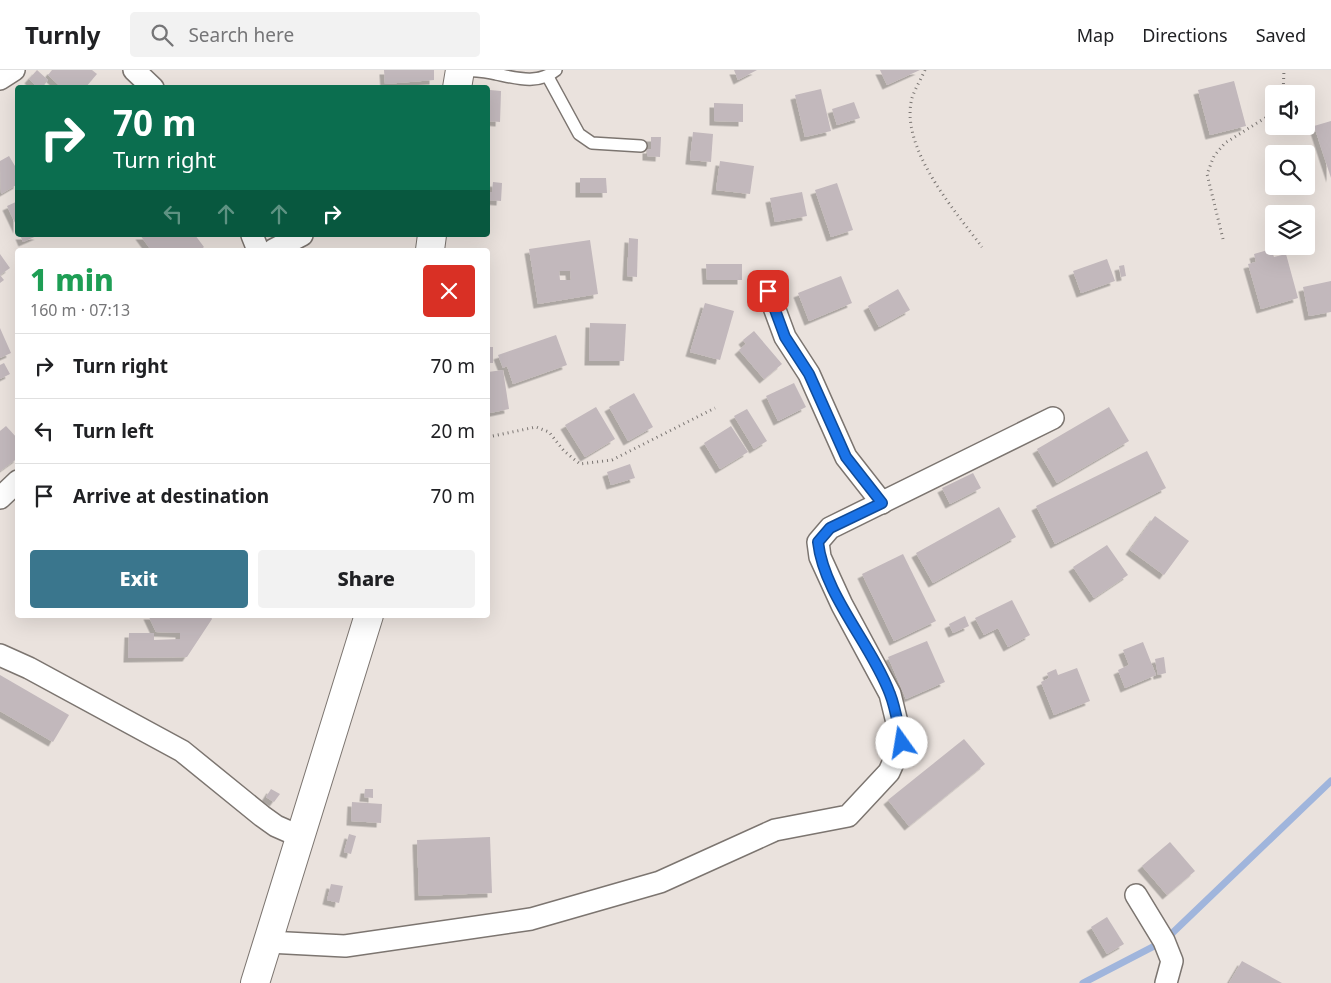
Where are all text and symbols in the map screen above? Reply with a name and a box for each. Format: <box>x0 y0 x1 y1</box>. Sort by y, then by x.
search box <box>130 12 480 57</box>
text: Turnly <box>25 18 100 51</box>
icon: search <box>148 21 176 49</box>
text: Search here <box>188 22 294 48</box>
text: Map <box>1077 23 1114 47</box>
text: Directions <box>1142 23 1228 47</box>
text: Saved <box>1256 23 1306 47</box>
map controls <box>1265 85 1315 255</box>
button: sound <box>1265 85 1315 135</box>
text: 70 m <box>113 99 196 146</box>
icon: right <box>30 105 95 170</box>
text: Turn right <box>113 144 216 174</box>
button: search <box>1265 145 1315 195</box>
icon: left <box>159 200 187 228</box>
icon: ahead <box>212 200 240 228</box>
icon: ahead <box>265 200 293 228</box>
icon: right <box>318 200 346 228</box>
button: layers <box>1265 205 1315 255</box>
text: 1 min <box>30 259 114 300</box>
button: close <box>423 265 475 317</box>
pin <box>747 270 789 312</box>
icon: arrive <box>754 277 782 305</box>
text: 160 m · 07:13 <box>30 299 130 321</box>
icon: right <box>30 352 58 380</box>
text: Turn right <box>73 353 168 379</box>
text: 70 m <box>431 353 475 379</box>
icon: left <box>30 417 58 445</box>
text: Turn left <box>73 418 154 444</box>
text: 20 m <box>431 418 475 444</box>
icon: arrive <box>30 482 58 510</box>
text: Arrive at destination <box>73 483 269 509</box>
text: 70 m <box>431 483 475 509</box>
button: Exit <box>30 550 248 608</box>
button: Share <box>258 550 475 608</box>
position arrow <box>875 716 927 768</box>

